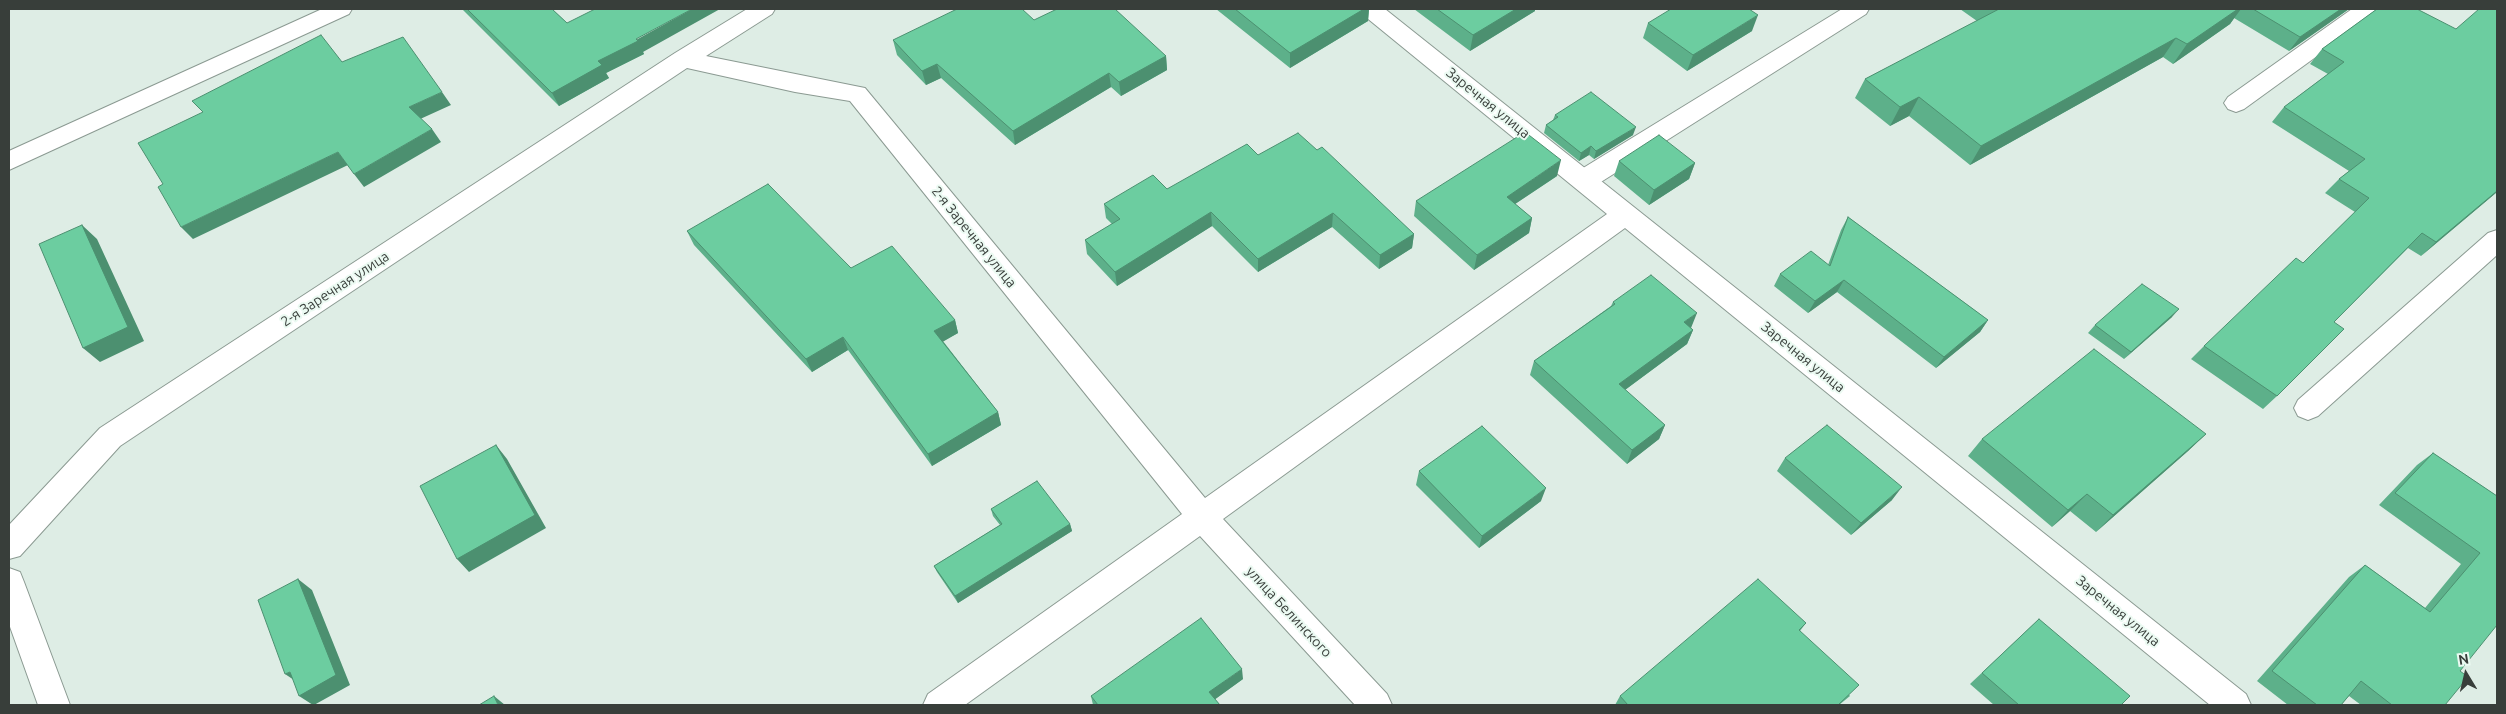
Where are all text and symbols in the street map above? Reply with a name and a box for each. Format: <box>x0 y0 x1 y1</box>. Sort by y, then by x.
street label: Заречная улица <box>1443 64 1533 142</box>
street label: 2-я Заречная улица <box>928 183 1020 291</box>
street label: 2-я Заречная улица <box>278 248 392 330</box>
street label: Заречная улица <box>1758 318 1848 396</box>
street label: улица Белинского <box>1243 563 1335 661</box>
street label: Заречная улица <box>2073 572 2163 650</box>
north arrow <box>2441 649 2491 699</box>
text: N <box>2457 650 2470 668</box>

